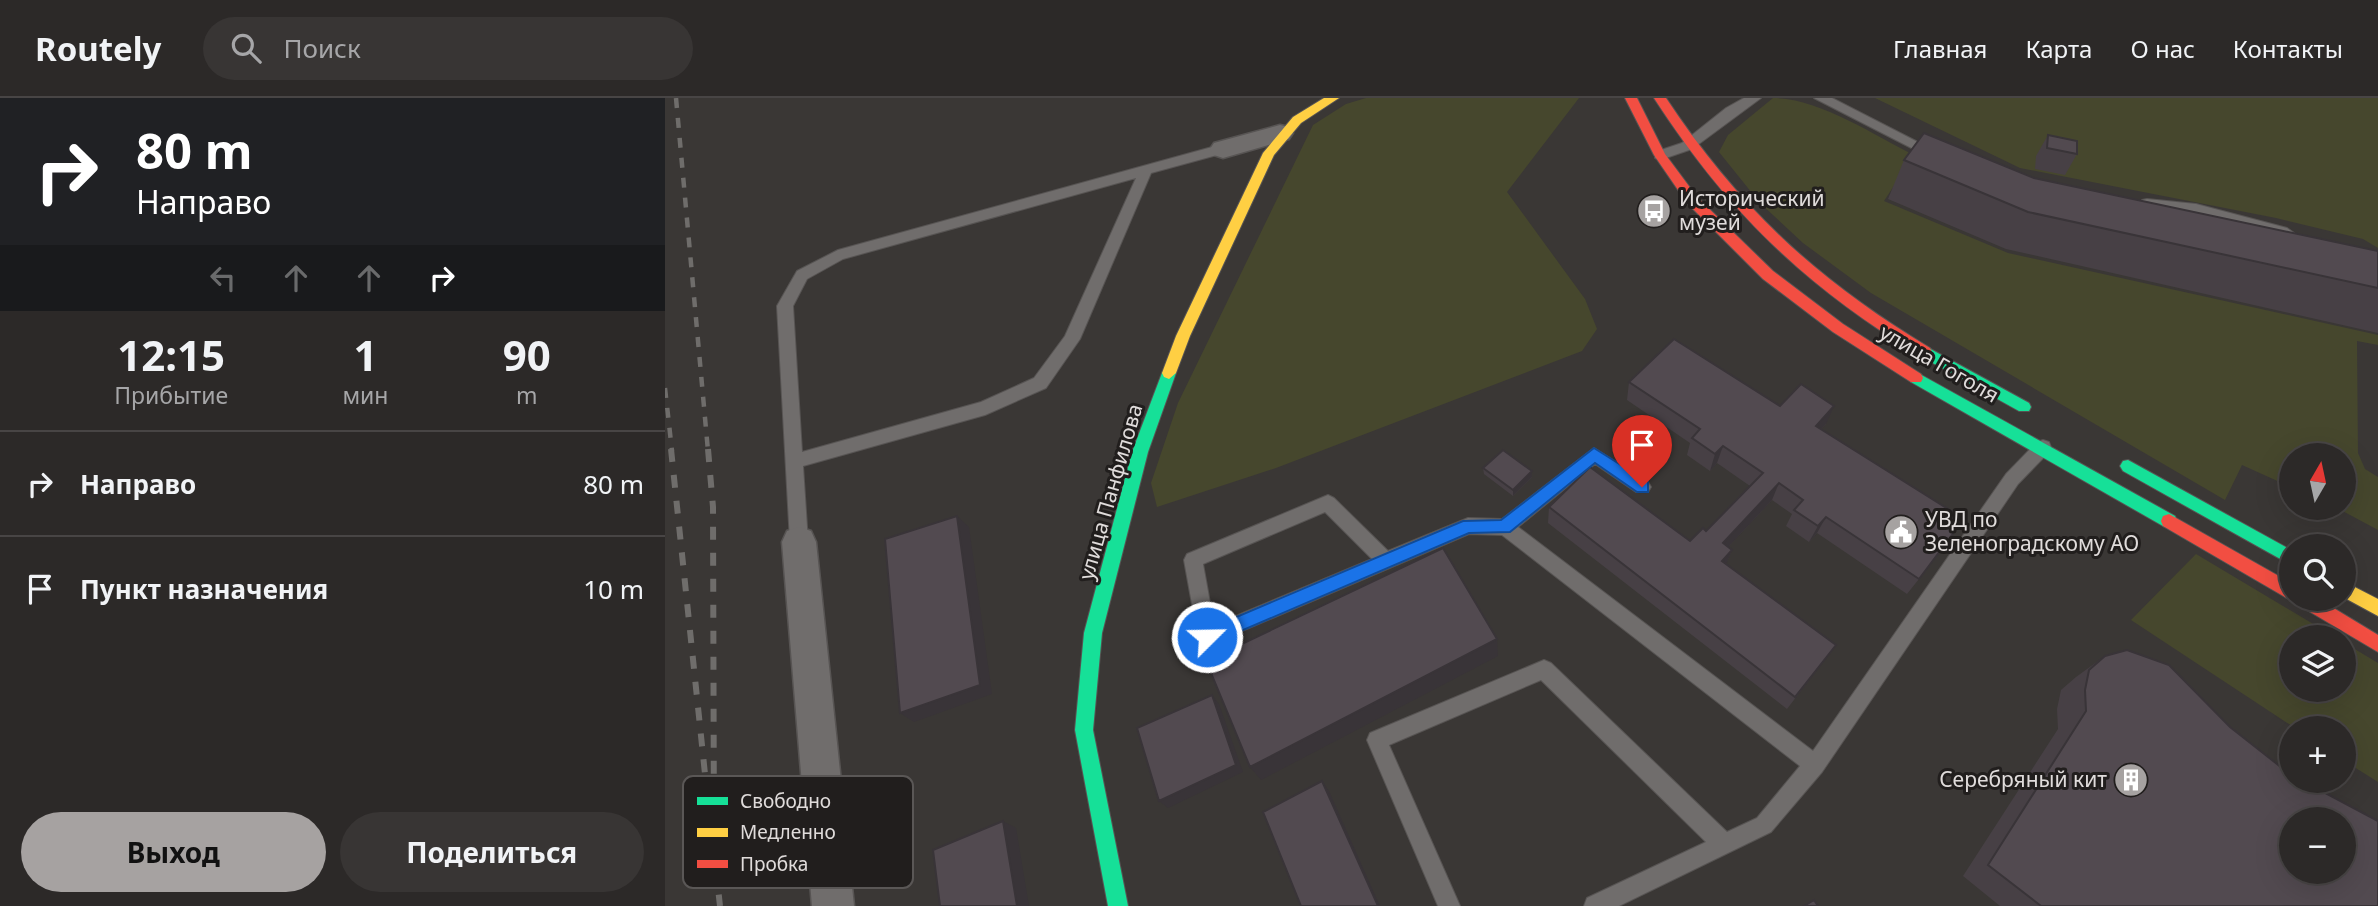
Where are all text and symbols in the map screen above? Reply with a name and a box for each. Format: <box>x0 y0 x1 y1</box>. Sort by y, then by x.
search box <box>203 17 693 80</box>
text: Routely <box>35 26 161 71</box>
icon: search <box>227 29 265 67</box>
text: Поиск <box>283 30 361 66</box>
text: Главная <box>1893 32 1987 65</box>
text: Карта <box>2025 32 2092 65</box>
text: О нас <box>2130 32 2195 65</box>
text: Контакты <box>2233 32 2343 65</box>
text: 80 m <box>136 117 253 183</box>
icon: right <box>21 126 112 217</box>
text: Направо <box>136 180 271 223</box>
place label: Исторический музей <box>1679 184 1825 236</box>
bus stop icon: Исторический музей <box>1635 192 1673 230</box>
icon: left <box>204 259 242 297</box>
icon: ahead <box>277 259 315 297</box>
icon: ahead <box>350 259 388 297</box>
icon: right <box>423 259 461 297</box>
street label: улица Гоголя <box>1875 318 2004 409</box>
text: 12:15 <box>117 326 225 383</box>
text: 1 <box>353 326 377 383</box>
text: 90 <box>503 326 551 383</box>
text: Прибытие <box>114 379 228 411</box>
text: мин <box>342 379 388 411</box>
text: m <box>516 379 537 411</box>
street label: улица Панфилова <box>1072 400 1149 583</box>
pin <box>1612 415 1672 487</box>
icon: arrive <box>1623 426 1661 464</box>
north arrow <box>2279 443 2355 520</box>
map controls <box>2279 443 2356 884</box>
icon: right <box>21 465 59 503</box>
text: Направо <box>80 466 196 502</box>
text: 80 m <box>583 466 644 502</box>
place label: УВД по Зеленоградскому АО <box>1925 505 2139 557</box>
public building icon: УВД по Зеленоградскому АО <box>1882 513 1920 551</box>
button: search <box>2279 534 2356 611</box>
icon: arrive <box>21 570 59 608</box>
text: Пункт назначения <box>80 571 328 607</box>
text: 10 m <box>583 571 644 607</box>
position arrow <box>1170 600 1244 674</box>
button: layers <box>2279 625 2356 702</box>
button: + <box>2279 716 2356 793</box>
building icon: Серебряный кит <box>2112 761 2150 799</box>
place label: Серебряный кит <box>1939 765 2107 793</box>
legend <box>683 776 913 888</box>
text: Свободно <box>740 788 831 814</box>
button: − <box>2279 807 2356 884</box>
button: Выход <box>21 812 326 892</box>
button: Поделиться <box>340 812 644 892</box>
text: Медленно <box>740 819 836 845</box>
text: Пробка <box>740 851 808 877</box>

